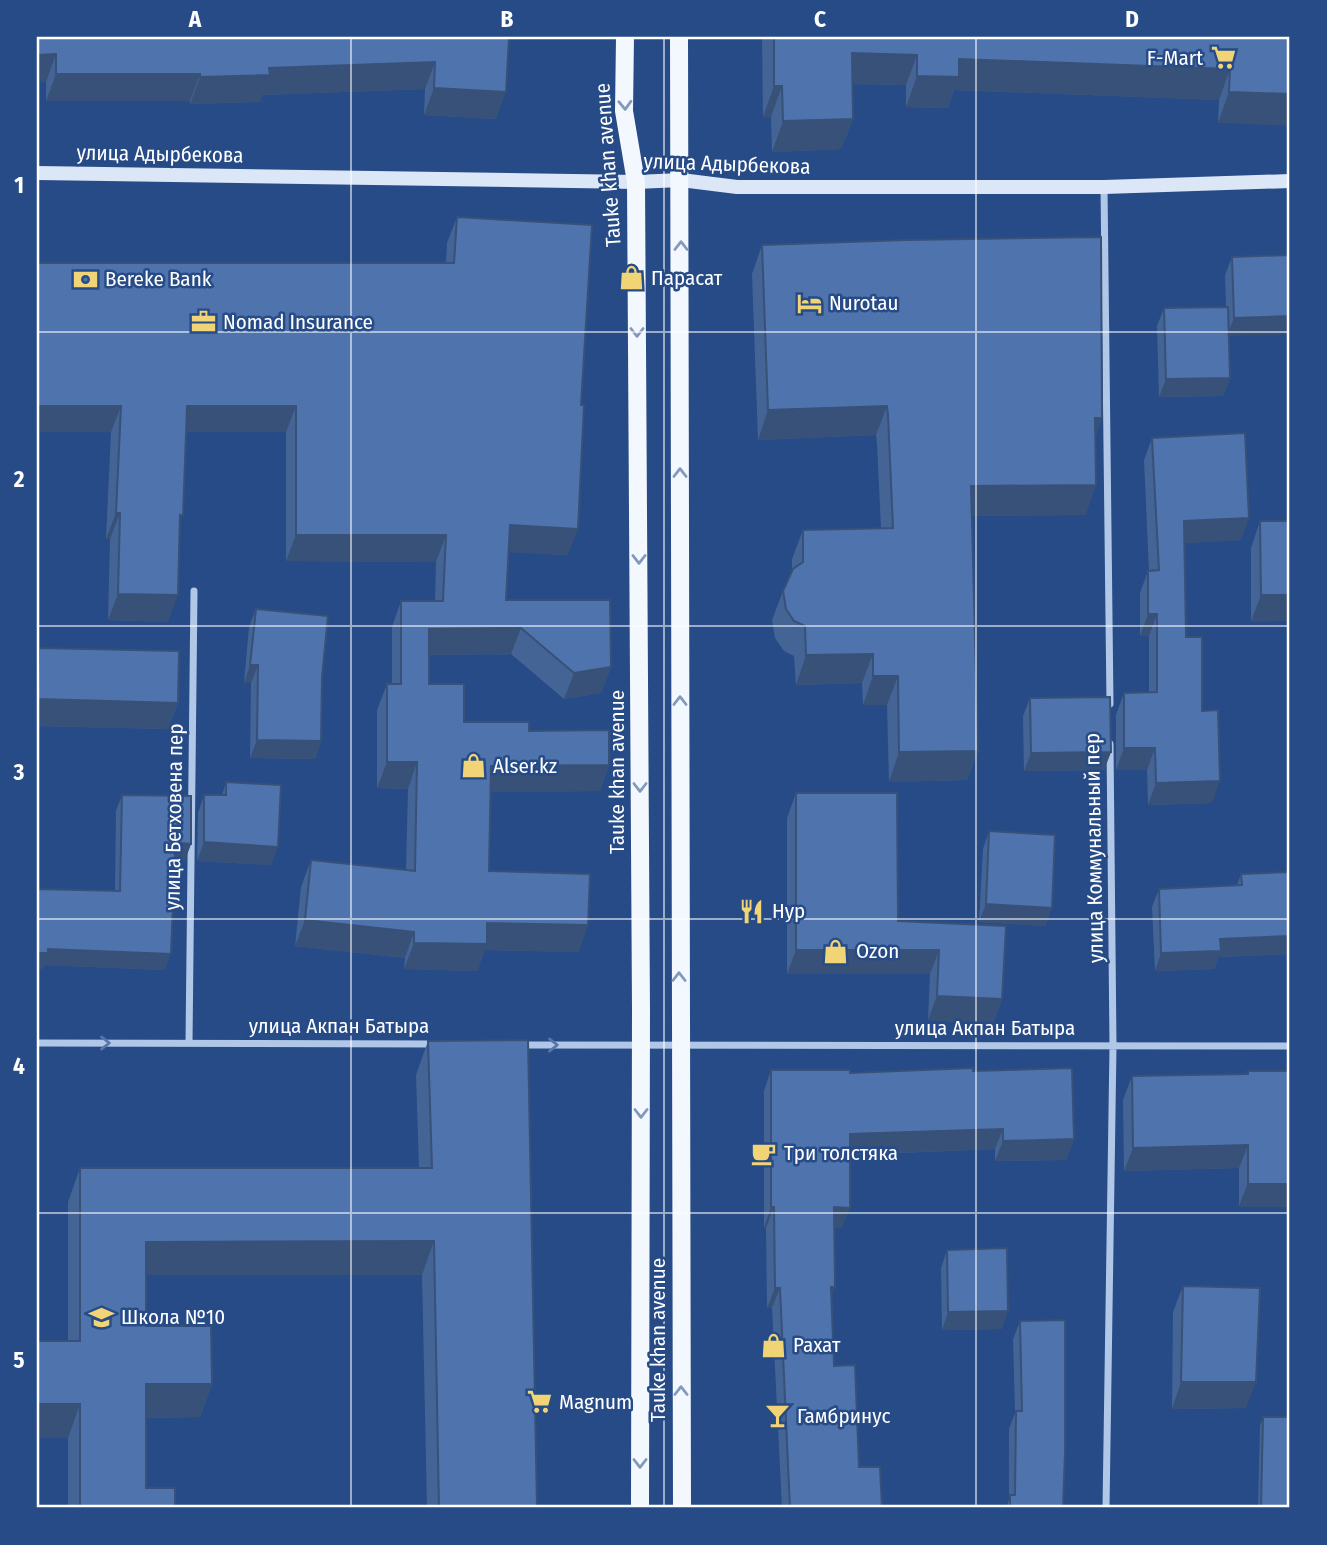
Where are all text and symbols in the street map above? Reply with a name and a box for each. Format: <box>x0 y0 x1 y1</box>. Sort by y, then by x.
text: A <box>188 5 202 33</box>
text: B <box>501 5 514 33</box>
text: C <box>814 5 826 33</box>
text: D <box>1125 5 1139 33</box>
supermarket icon: F-Mart <box>1209 44 1237 72</box>
place label: F-Mart <box>1147 45 1203 71</box>
street label: Tauke khan avenue <box>589 82 627 248</box>
one-way arrow <box>617 100 632 111</box>
street label: улица Адырбекова <box>76 140 244 168</box>
street label: улица Адырбекова <box>643 148 811 180</box>
text: 1 <box>14 171 24 199</box>
one-way arrow <box>673 240 689 251</box>
shop icon: Парасат <box>617 264 645 292</box>
bank icon: Bereke Bank <box>71 265 99 293</box>
place label: Парасат <box>651 265 723 291</box>
place label: Bereke Bank <box>105 266 212 292</box>
hotel icon: Nurotau <box>795 289 823 317</box>
place label: Nurotau <box>829 290 899 316</box>
office icon: Nomad Insurance <box>189 308 217 336</box>
place label: Nomad Insurance <box>223 309 373 335</box>
one-way arrow <box>629 327 645 337</box>
text: 2 <box>13 465 25 493</box>
one-way arrow <box>672 468 688 478</box>
one-way arrow <box>631 554 646 565</box>
street label: Tauke khan avenue <box>604 690 630 854</box>
one-way arrow <box>672 695 688 706</box>
street label: улица Бетховена пер <box>159 723 189 911</box>
street label: улица Коммунальный пер <box>1079 733 1109 963</box>
shop icon: Alser.kz <box>459 752 487 780</box>
place label: Alser.kz <box>493 753 557 779</box>
text: 3 <box>13 758 25 786</box>
one-way arrow <box>632 782 648 792</box>
restaurant icon: Нур <box>738 897 766 925</box>
place label: Нур <box>772 898 805 924</box>
shop icon: Ozon <box>822 937 850 965</box>
place label: Ozon <box>856 938 899 964</box>
one-way arrow <box>671 972 687 982</box>
street label: улица Акпан Батыра <box>249 1013 429 1039</box>
street label: улица Акпан Батыра <box>895 1015 1075 1041</box>
one-way arrow <box>100 1035 111 1051</box>
one-way arrow <box>548 1037 559 1053</box>
text: 4 <box>13 1052 25 1080</box>
one-way arrow <box>633 1109 649 1119</box>
cafe icon: Три толстяка <box>750 1139 778 1167</box>
place label: Три толстяка <box>784 1140 898 1166</box>
street label: Tauke khan avenue <box>645 1258 671 1422</box>
school or university icon: Школа №10 <box>87 1303 115 1331</box>
place label: Школа №10 <box>121 1304 225 1330</box>
shop icon: Рахат <box>759 1331 787 1359</box>
place label: Рахат <box>793 1332 841 1358</box>
text: 5 <box>13 1346 25 1374</box>
one-way arrow <box>673 1385 689 1396</box>
supermarket icon: Magnum <box>525 1388 553 1416</box>
place label: Magnum <box>559 1389 632 1415</box>
bar icon: Гамбринус <box>763 1402 791 1430</box>
place label: Гамбринус <box>797 1403 890 1429</box>
one-way arrow <box>632 1459 648 1469</box>

